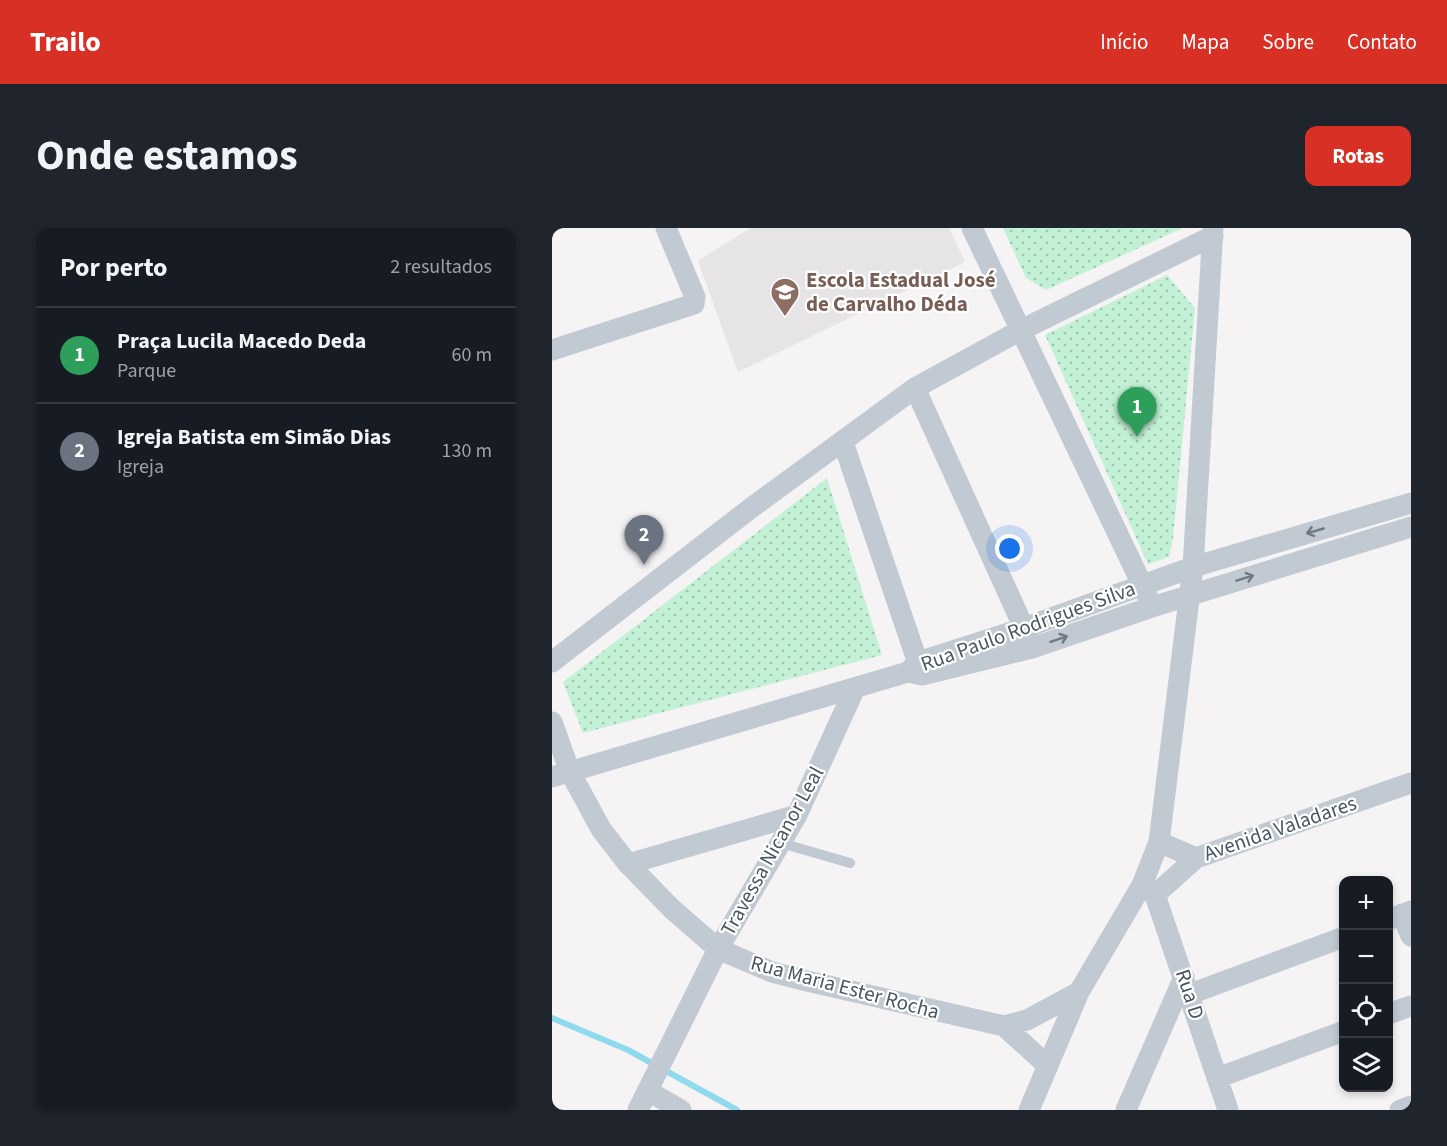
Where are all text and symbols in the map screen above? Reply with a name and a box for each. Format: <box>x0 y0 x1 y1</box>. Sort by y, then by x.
text: Trailo <box>30 22 101 62</box>
text: Início <box>1100 27 1148 57</box>
text: Mapa <box>1181 27 1229 57</box>
text: Sobre <box>1262 27 1314 57</box>
text: Contato <box>1347 27 1417 57</box>
text: Onde estamos <box>36 126 298 186</box>
button: Rotas <box>1305 126 1411 186</box>
text: Por perto <box>60 249 168 286</box>
text: 2 resultados <box>390 253 492 281</box>
place label: Escola Estadual José de Carvalho Déda <box>806 265 996 319</box>
school or university icon: Escola Estadual José de Carvalho Déda <box>769 276 801 318</box>
text: Praça Lucila Macedo Deda <box>117 325 366 357</box>
text: 1 <box>74 341 85 369</box>
text: 60 m <box>452 341 492 369</box>
text: Parque <box>117 357 176 385</box>
pin: 1 <box>1118 388 1156 437</box>
text: Igreja Batista em Simão Dias <box>117 421 391 453</box>
text: 2 <box>74 437 85 465</box>
text: 130 m <box>442 437 492 465</box>
text: Igreja <box>117 453 164 481</box>
pin: 2 <box>624 516 664 565</box>
one-way arrow <box>1306 526 1325 537</box>
your location <box>995 534 1024 563</box>
one-way arrow <box>1235 572 1254 583</box>
street label: Rua Paulo Rodrigues Silva <box>916 573 1140 679</box>
one-way arrow <box>1049 632 1068 643</box>
street label: Travessa Nicanor Leal <box>713 761 831 941</box>
street label: Avenida Valadares <box>1200 788 1361 868</box>
map controls <box>1339 876 1393 1092</box>
button: + <box>1339 876 1393 930</box>
button: − <box>1339 930 1393 984</box>
street label: Rua Maria Ester Rocha <box>747 947 943 1027</box>
street label: Rua D <box>1168 965 1212 1023</box>
button: locate <box>1339 984 1393 1038</box>
button: layers <box>1339 1038 1393 1092</box>

